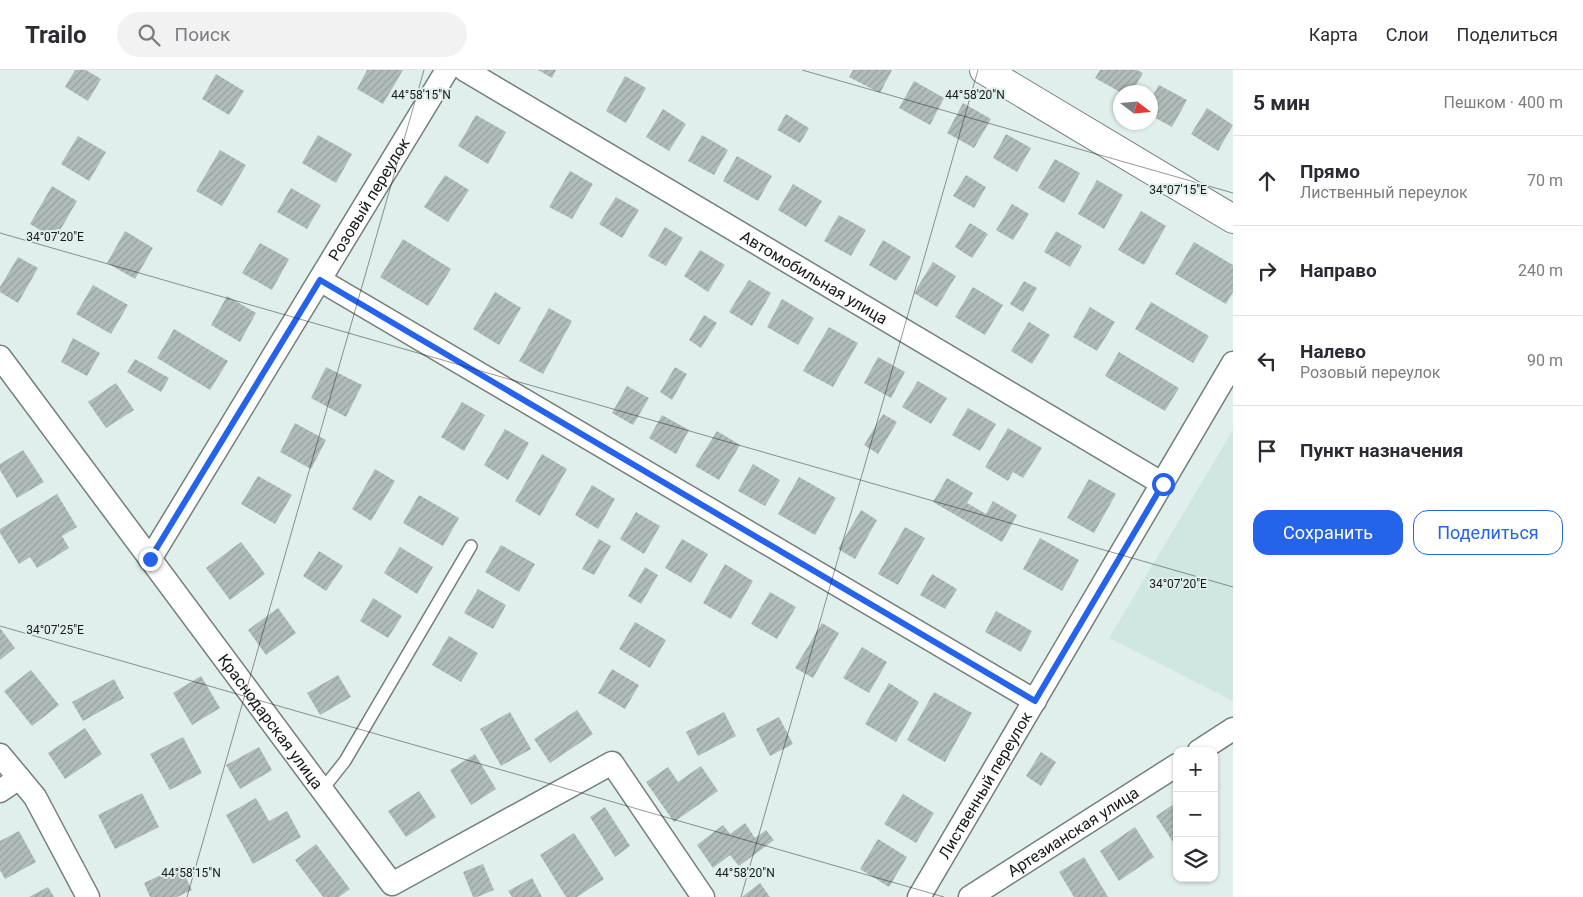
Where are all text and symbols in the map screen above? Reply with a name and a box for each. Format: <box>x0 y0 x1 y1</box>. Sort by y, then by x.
search box <box>117 12 467 57</box>
text: Trailo <box>25 21 87 49</box>
icon: search <box>135 21 163 49</box>
text: Поиск <box>175 23 230 46</box>
text: Карта <box>1309 24 1358 45</box>
text: Слои <box>1386 24 1429 45</box>
text: Поделиться <box>1457 24 1558 45</box>
north arrow <box>1113 85 1158 130</box>
text: 44°58'15"N <box>391 88 451 102</box>
text: 44°58'20"N <box>945 88 1005 102</box>
text: 5 мин <box>1253 91 1310 115</box>
text: Пешком · 400 m <box>1444 93 1563 112</box>
street label: Розовый переулок <box>324 134 413 264</box>
text: Прямо <box>1300 160 1360 183</box>
icon: ahead <box>1253 167 1281 195</box>
text: 70 m <box>1527 171 1563 190</box>
text: 34°07'15"E <box>1149 183 1207 197</box>
text: Лиственный переулок <box>1300 183 1468 202</box>
street label: Автомобильная улица <box>737 226 891 328</box>
text: 34°07'20"E <box>26 230 84 244</box>
icon: right <box>1253 257 1281 285</box>
text: Направо <box>1300 259 1377 282</box>
text: 240 m <box>1518 261 1563 280</box>
text: Налево <box>1300 340 1366 363</box>
icon: left <box>1253 347 1281 375</box>
text: 90 m <box>1527 351 1563 370</box>
text: Розовый переулок <box>1300 363 1441 382</box>
icon: arrive <box>1253 437 1281 465</box>
text: Пункт назначения <box>1300 439 1463 462</box>
route start <box>1152 473 1175 496</box>
button: Сохранить <box>1253 510 1403 555</box>
button: Поделиться <box>1413 510 1563 555</box>
route end <box>139 548 162 571</box>
text: 34°07'20"E <box>1149 577 1207 591</box>
text: 34°07'25"E <box>26 623 84 637</box>
street label: Краснодарская улица <box>214 650 327 793</box>
street label: Лиственный переулок <box>934 708 1036 862</box>
map controls <box>1173 747 1218 882</box>
button: + <box>1173 747 1218 792</box>
street label: Артезианская улица <box>1004 783 1142 880</box>
button: − <box>1173 792 1218 837</box>
button: layers <box>1173 837 1218 882</box>
text: 44°58'15"N <box>161 866 221 880</box>
text: 44°58'20"N <box>715 866 775 880</box>

